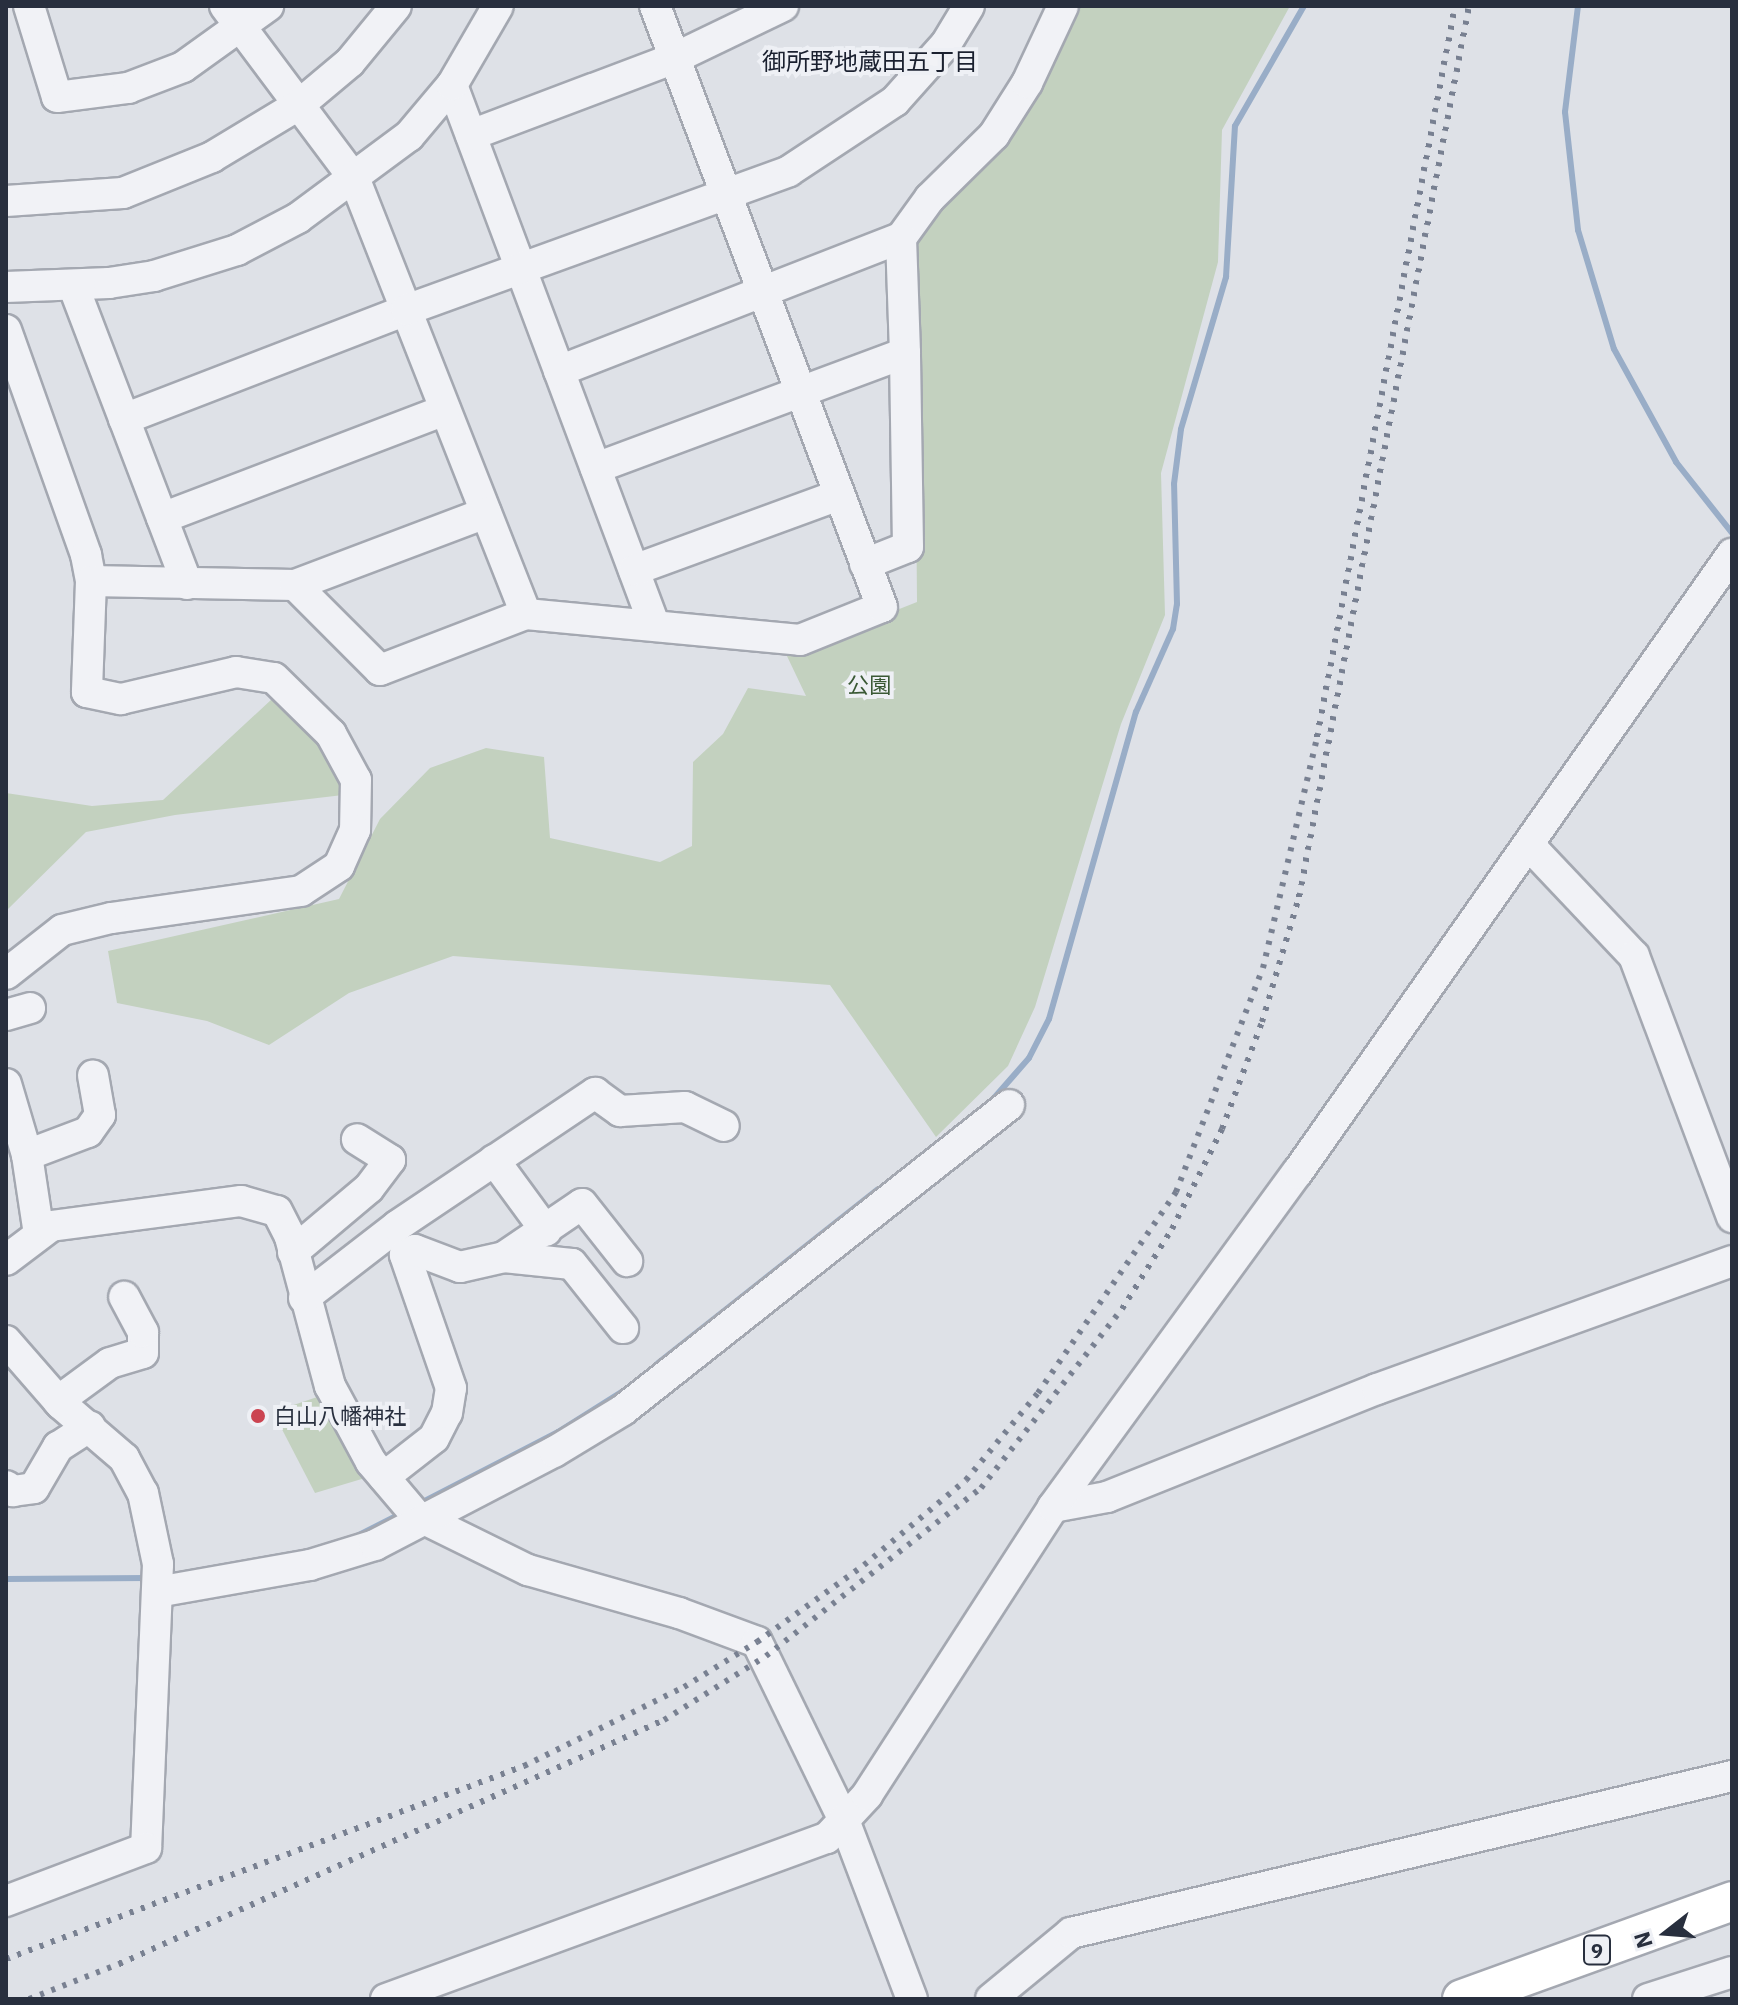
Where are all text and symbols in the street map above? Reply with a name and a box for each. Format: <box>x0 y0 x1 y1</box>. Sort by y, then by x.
district label: 御所野地蔵田五丁目 <box>762 48 978 76</box>
park label: 公園 <box>847 672 891 698</box>
place label: 白山八幡神社 <box>274 1403 406 1429</box>
marker: 白山八幡神社 <box>249 1407 267 1425</box>
north arrow <box>1626 1893 1706 1973</box>
text: N <box>1626 1928 1659 1952</box>
road number: 9 <box>1583 1934 1611 1966</box>

